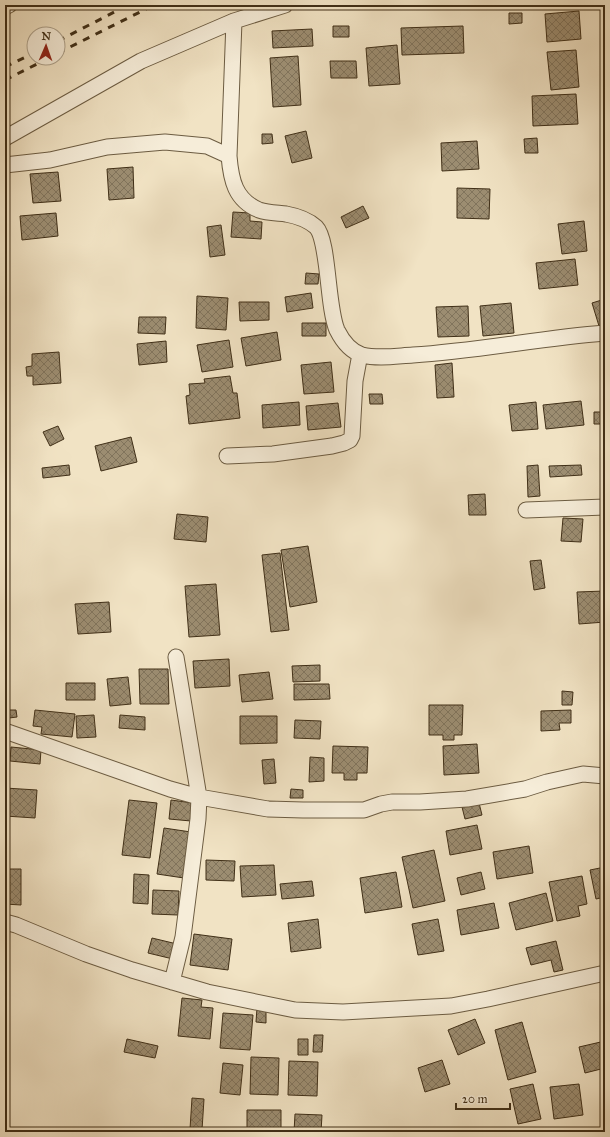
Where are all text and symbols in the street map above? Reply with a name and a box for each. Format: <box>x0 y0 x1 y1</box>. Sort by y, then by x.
north arrow <box>26 26 66 66</box>
text: N <box>41 30 52 43</box>
scale bar <box>456 1085 510 1111</box>
text: 20 m <box>462 1092 488 1106</box>

